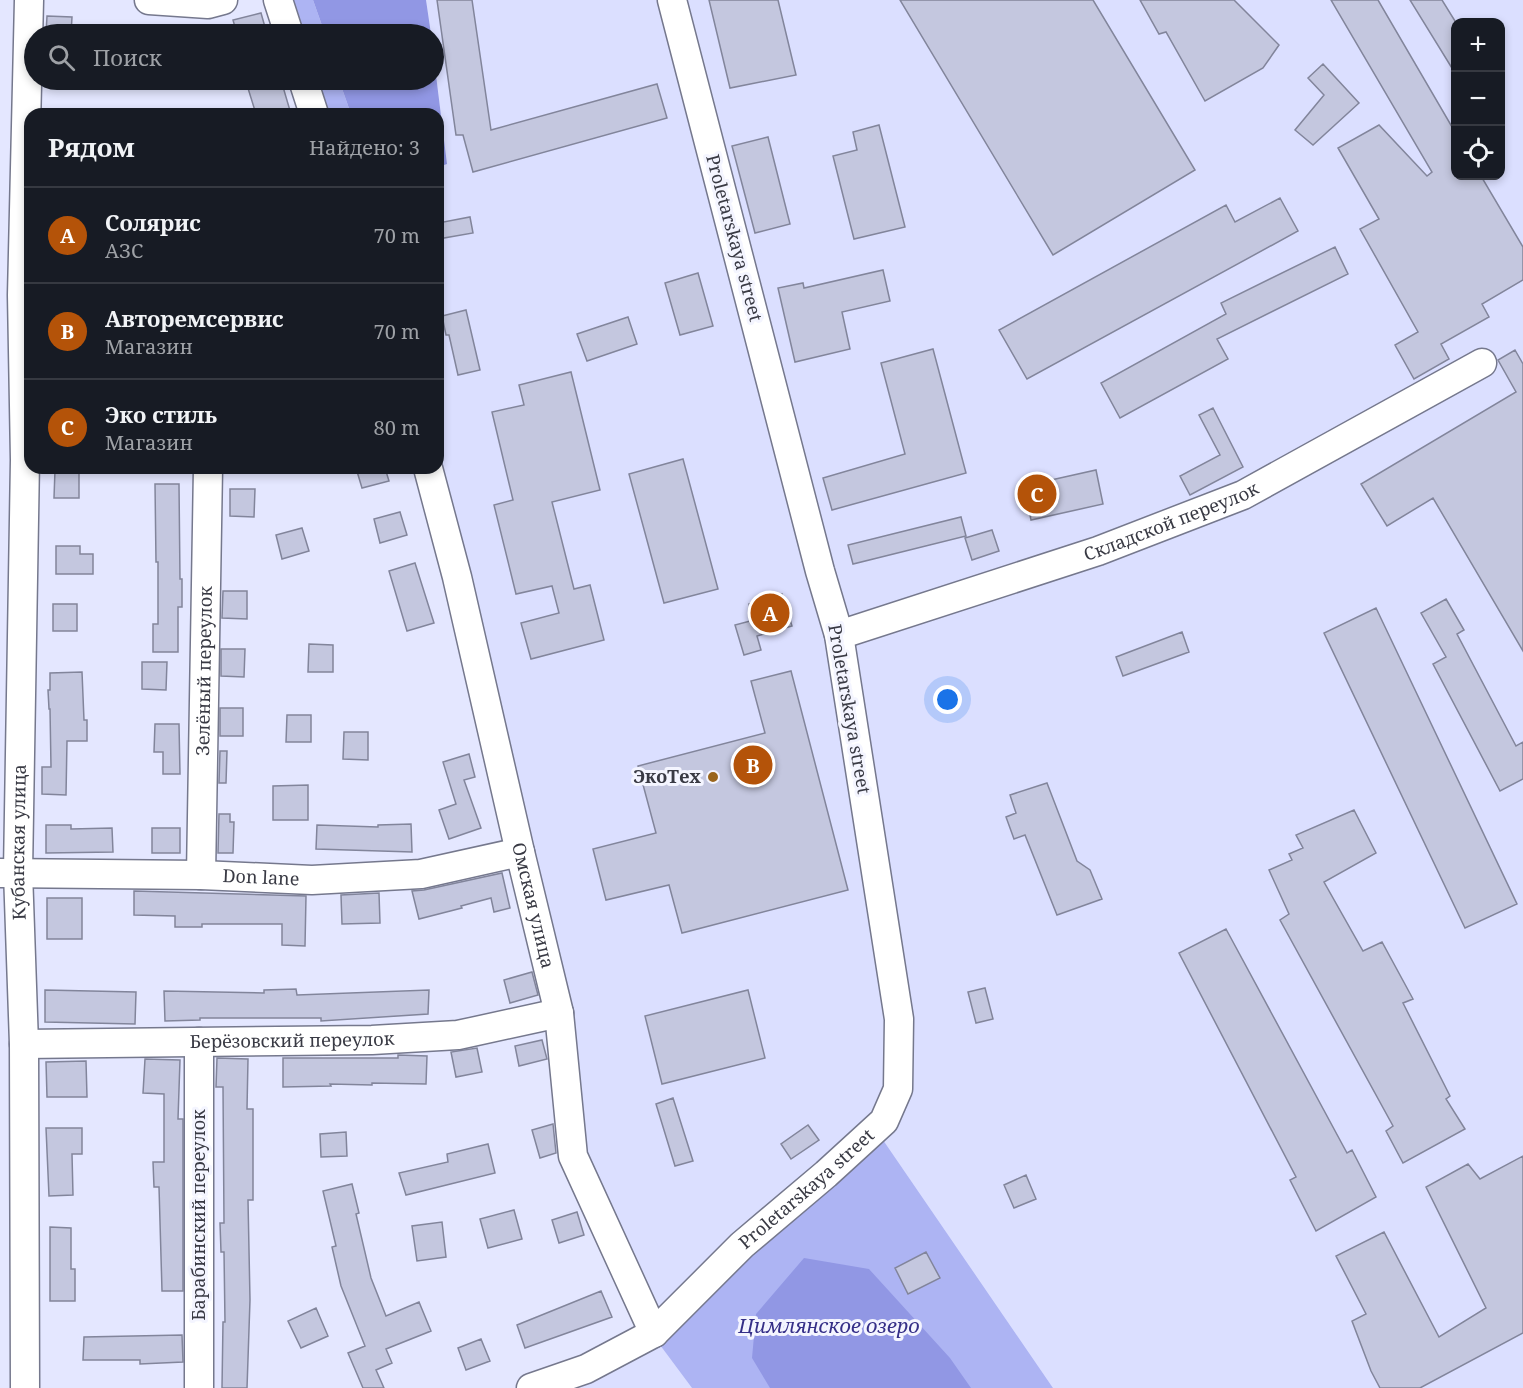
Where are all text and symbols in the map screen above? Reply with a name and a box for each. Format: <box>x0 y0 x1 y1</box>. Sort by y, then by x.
map controls <box>1451 18 1505 180</box>
button: + <box>1451 18 1505 72</box>
search box <box>24 24 444 90</box>
icon: search <box>45 41 78 74</box>
text: Поиск <box>93 42 162 72</box>
button: − <box>1451 72 1505 126</box>
button: locate <box>1451 126 1505 180</box>
text: Рядом <box>48 129 135 165</box>
text: Найдено: 3 <box>309 134 420 161</box>
street label: Proletarskaya street <box>701 152 769 324</box>
text: Солярис <box>105 207 201 237</box>
text: A <box>60 222 75 249</box>
text: 70 m <box>374 222 420 249</box>
text: АЗС <box>105 237 143 264</box>
text: Авторемсервис <box>105 303 284 333</box>
text: B <box>61 318 74 345</box>
text: 70 m <box>374 318 420 345</box>
text: Магазин <box>105 333 193 360</box>
text: Эко стиль <box>105 399 217 429</box>
text: C <box>61 414 74 441</box>
text: 80 m <box>374 414 420 441</box>
text: Магазин <box>105 429 193 456</box>
pin: C <box>1018 472 1056 516</box>
street label: Складской переулок <box>1080 476 1263 566</box>
street label: Зелёный переулок <box>190 586 217 756</box>
pin: A <box>750 590 790 636</box>
street label: Proletarskaya street <box>823 622 877 796</box>
your location <box>933 685 962 714</box>
pin: B <box>734 742 772 788</box>
street label: Кубанская улица <box>5 764 31 921</box>
place label: ЭкоТех <box>633 764 701 788</box>
marker: ЭкоТех <box>706 770 720 784</box>
street label: Омская улица <box>507 840 561 971</box>
street label: Don lane <box>222 863 300 890</box>
street label: Берёзовский переулок <box>190 1026 395 1053</box>
street label: Барабинский переулок <box>186 1109 210 1321</box>
street label: Proletarskaya street <box>733 1123 879 1254</box>
water label: Цимлянское озеро <box>737 1312 920 1339</box>

